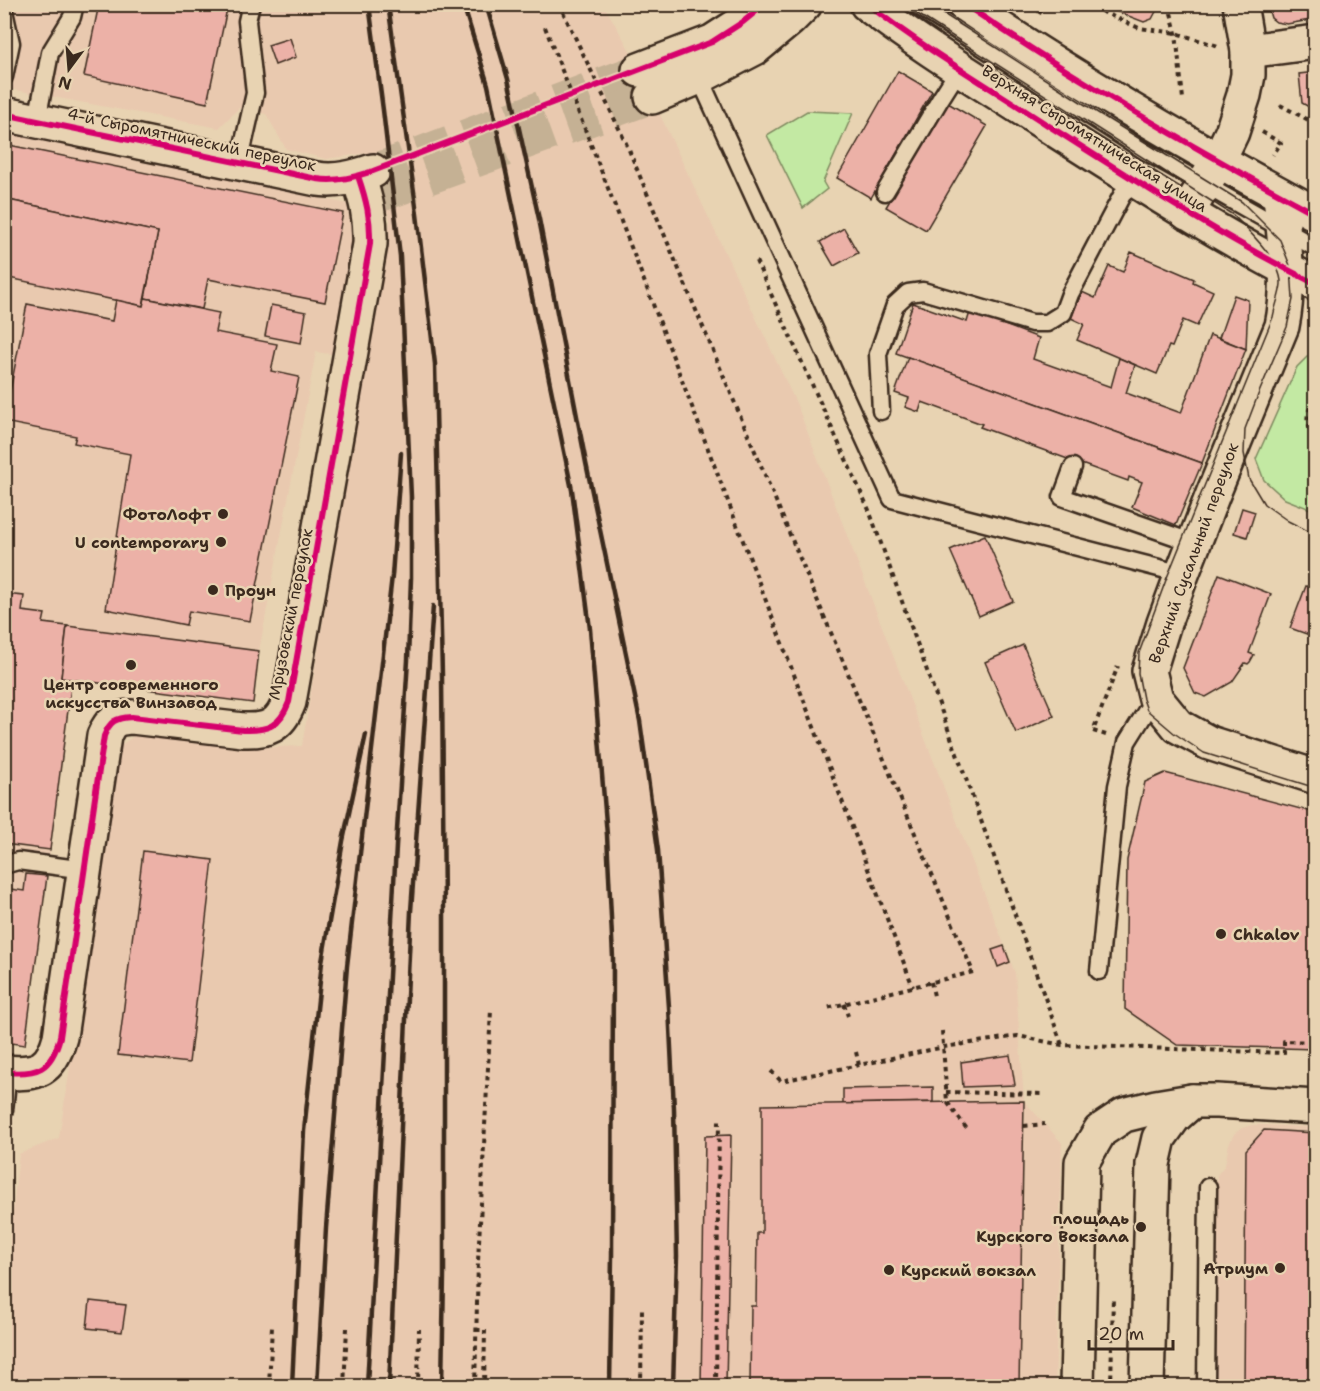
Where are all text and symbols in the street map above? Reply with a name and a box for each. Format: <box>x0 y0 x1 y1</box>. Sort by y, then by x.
north arrow <box>39 39 99 99</box>
street label: Верхняя Сыромятническая улица <box>978 60 1212 217</box>
text: N <box>56 71 74 95</box>
street label: 4-й Сыромятнический переулок <box>66 103 319 176</box>
street label: Верхний Сусальный переулок <box>1144 439 1243 667</box>
place label: ФотоЛофт <box>123 504 211 525</box>
marker: ФотоЛофт <box>216 507 230 521</box>
street label: Мрузовский переулок <box>264 526 318 702</box>
place label: U contemporary <box>75 532 209 553</box>
marker: U contemporary <box>214 535 228 549</box>
place label: Проун <box>225 580 276 601</box>
marker: Проун <box>206 583 220 597</box>
marker: Центр современного искусства Винзавод <box>124 658 138 672</box>
place label: Центр современного искусства Винзавод <box>43 674 219 713</box>
place label: Chkalov <box>1233 924 1300 945</box>
marker: Chkalov <box>1214 927 1228 941</box>
place label: площадь Курского Вокзала <box>976 1208 1129 1247</box>
marker: площадь Курского Вокзала <box>1134 1220 1148 1234</box>
place label: Атриум <box>1203 1258 1269 1279</box>
place label: Курский вокзал <box>901 1260 1036 1281</box>
marker: Атриум <box>1273 1261 1287 1275</box>
marker: Курский вокзал <box>882 1263 896 1277</box>
scale bar <box>1089 1313 1173 1351</box>
text: 20 m <box>1098 1322 1144 1346</box>

